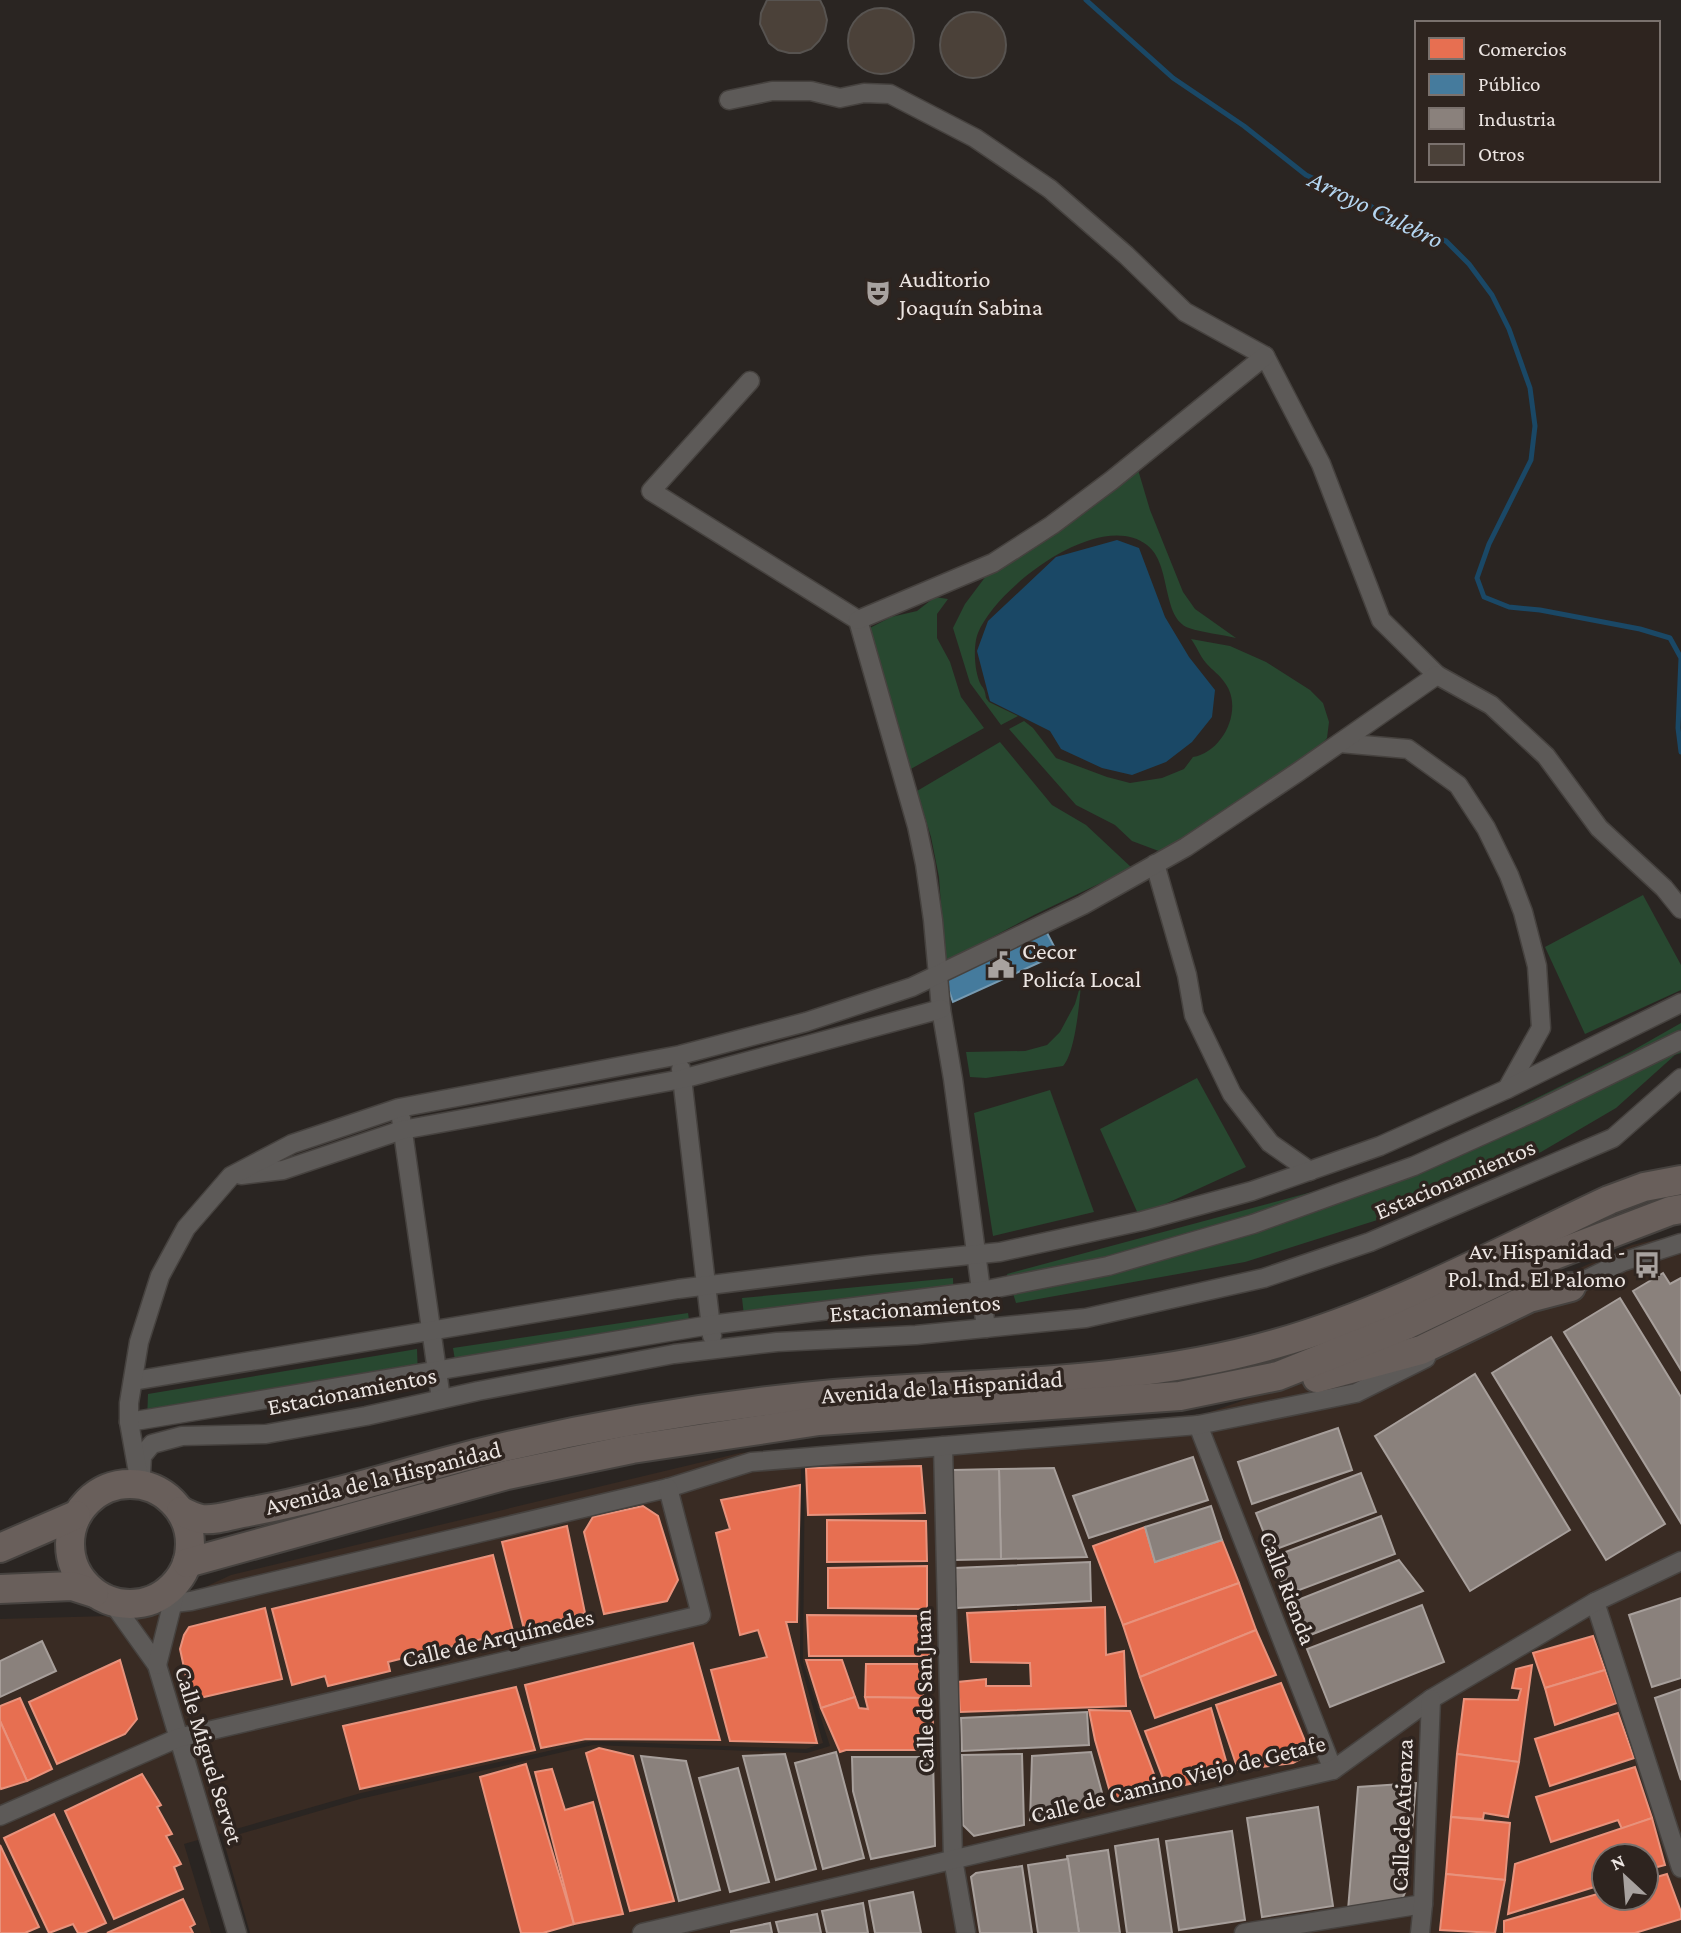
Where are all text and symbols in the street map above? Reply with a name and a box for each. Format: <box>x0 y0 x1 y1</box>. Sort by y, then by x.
legend <box>1415 21 1660 182</box>
text: Comercios <box>1478 37 1567 61</box>
text: Público <box>1478 72 1541 96</box>
text: Industria <box>1478 107 1556 131</box>
text: Otros <box>1478 142 1525 166</box>
water label: Arroyo Culebro <box>1302 164 1448 254</box>
place label: Auditorio Joaquín Sabina <box>897 265 1043 320</box>
theatre icon: Auditorio Joaquín Sabina <box>863 278 893 308</box>
place label: Cecor Policía Local <box>1022 937 1141 992</box>
public building icon: Cecor Policía Local <box>986 950 1016 980</box>
street label: Estacionamientos <box>1371 1133 1539 1225</box>
place label: Av. Hispanidad - Pol. Ind. El Palomo <box>1447 1237 1626 1292</box>
bus stop icon: Av. Hispanidad - Pol. Ind. El Palomo <box>1632 1250 1662 1280</box>
street label: Estacionamientos <box>828 1288 1002 1327</box>
street label: Estacionamientos <box>265 1361 439 1420</box>
street label: Avenida de la Hispanidad <box>820 1365 1064 1408</box>
street label: Avenida de la Hispanidad <box>262 1435 504 1520</box>
street label: Calle Rienda <box>1254 1527 1322 1648</box>
street label: Calle de Arquímedes <box>399 1602 596 1673</box>
street label: Calle de San Juan <box>909 1609 938 1773</box>
street label: Calle Miguel Servet <box>170 1663 250 1848</box>
street label: Calle de Camino Viejo de Getafe <box>1028 1729 1328 1828</box>
street label: Calle de Atienza <box>1385 1738 1418 1892</box>
north arrow <box>1590 1842 1660 1912</box>
text: N <box>1607 1850 1628 1874</box>

